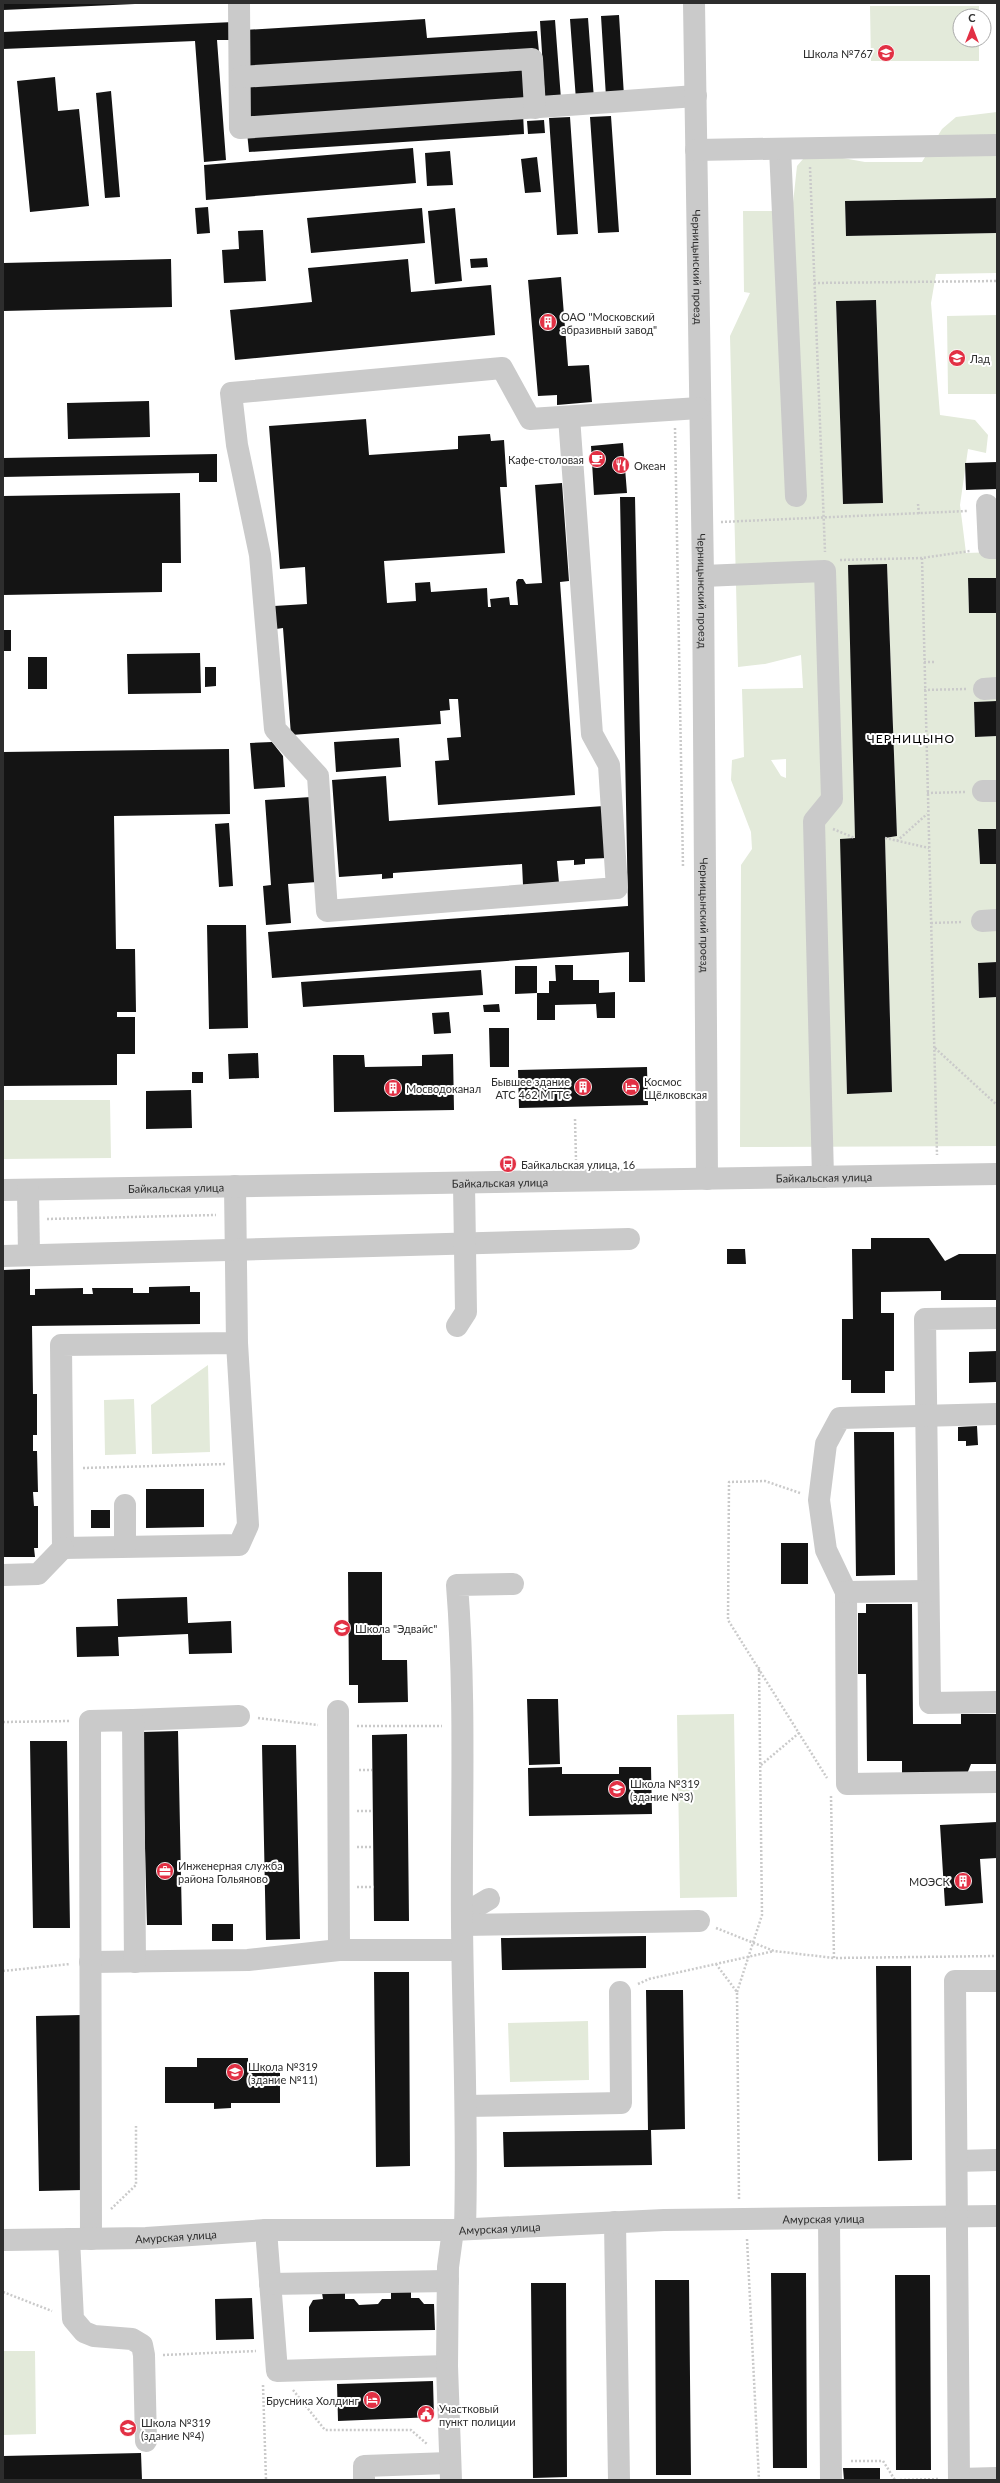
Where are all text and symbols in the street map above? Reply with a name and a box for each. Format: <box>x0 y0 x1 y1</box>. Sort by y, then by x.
north arrow <box>952 8 992 48</box>
text: С <box>968 11 976 24</box>
school or university icon: Школа №767 <box>876 43 896 63</box>
place label: Школа №767 <box>803 47 873 60</box>
street label: Черницынский проезд <box>691 209 706 325</box>
place label: ОАО "Московский абразивный завод" <box>561 310 657 336</box>
building icon: ОАО "Московский абразивный завод" <box>538 312 558 332</box>
school or university icon: Лад <box>947 348 967 368</box>
place label: Лад <box>969 352 990 365</box>
cafe icon: Кафе-столовая <box>587 449 607 469</box>
place label: Кафе-столовая <box>508 453 584 466</box>
restaurant icon: Океан <box>611 455 631 475</box>
place label: Океан <box>634 459 666 472</box>
street label: Черницынский проезд <box>696 533 710 649</box>
district label: ЧЕРНИЦЫНО <box>867 731 955 746</box>
street label: Черницынский проезд <box>698 857 712 973</box>
place label: Бывшее здание АТС 462 МГТС <box>491 1075 571 1101</box>
place label: Космос Щёлковская <box>644 1075 707 1101</box>
building icon: Бывшее здание АТС 462 МГТС <box>573 1077 593 1097</box>
hotel icon: Космос Щёлковская <box>621 1077 641 1097</box>
building icon: Мосводоканал <box>383 1078 403 1098</box>
place label: Мосводоканал <box>406 1082 481 1095</box>
bus stop icon: Байкальская улица, 16 <box>498 1154 518 1174</box>
place label: Байкальская улица, 16 <box>521 1158 635 1171</box>
street label: Байкальская улица <box>776 1170 872 1184</box>
street label: Байкальская улица <box>452 1175 548 1189</box>
street label: Байкальская улица <box>128 1180 224 1194</box>
school or university icon: Школа "Эдвайс" <box>332 1618 352 1638</box>
place label: Школа "Эдвайс" <box>355 1622 437 1635</box>
place label: Школа №319 (здание №3) <box>630 1777 700 1803</box>
school or university icon: Школа №319 (здание №3) <box>607 1779 627 1799</box>
place label: Инженерная служба района Гольяново <box>178 1859 283 1885</box>
office icon: Инженерная служба района Гольяново <box>155 1861 175 1881</box>
building icon: МОЭСК <box>953 1871 973 1891</box>
place label: МОЭСК <box>909 1875 951 1888</box>
place label: Школа №319 (здание №11) <box>248 2060 318 2086</box>
school or university icon: Школа №319 (здание №11) <box>225 2062 245 2082</box>
street label: Амурская улица <box>782 2211 864 2225</box>
street label: Амурская улица <box>459 2219 541 2236</box>
street label: Амурская улица <box>135 2227 217 2245</box>
hotel icon: Брусника Холдинг <box>362 2390 382 2410</box>
place label: Брусника Холдинг <box>266 2394 359 2407</box>
place label: Участковый пункт полиции <box>439 2402 515 2428</box>
public building icon: Участковый пункт полиции <box>416 2404 436 2424</box>
place label: Школа №319 (здание №4) <box>141 2416 211 2442</box>
school or university icon: Школа №319 (здание №4) <box>118 2418 138 2438</box>

